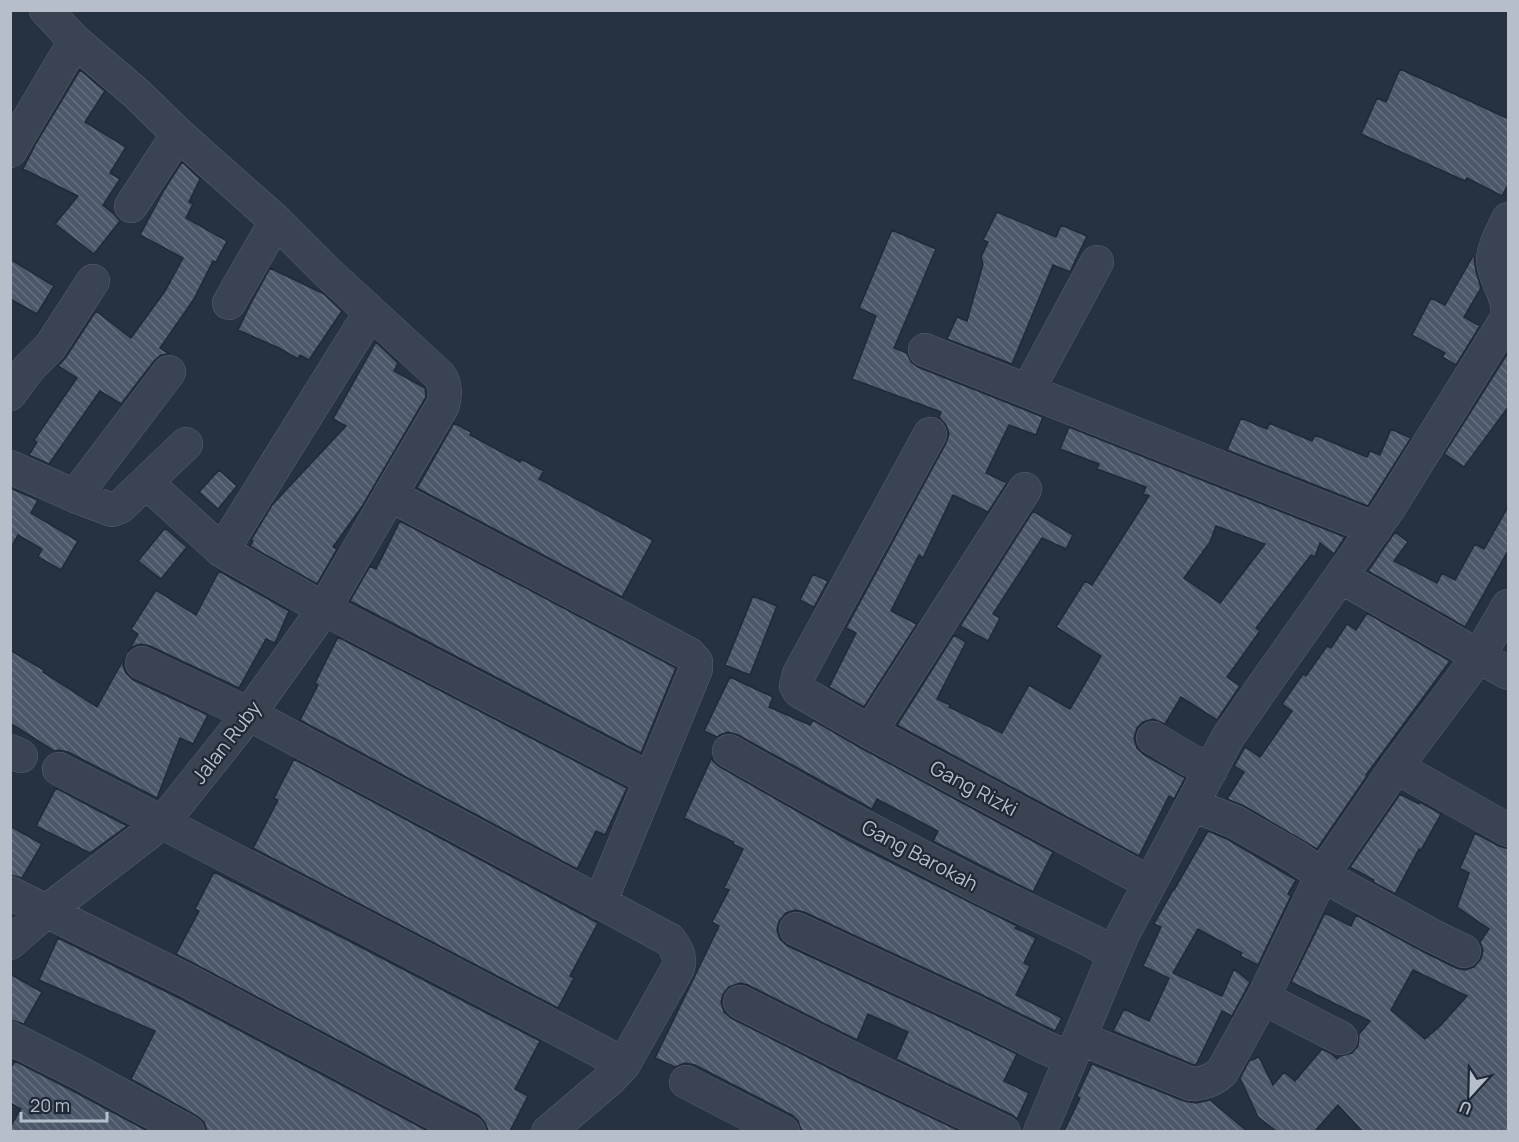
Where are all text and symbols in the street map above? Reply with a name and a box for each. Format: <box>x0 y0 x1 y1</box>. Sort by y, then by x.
street label: Jalan Ruby <box>185 695 267 789</box>
street label: Gang Rizki <box>926 754 1022 822</box>
street label: Gang Barokah <box>857 813 983 897</box>
north arrow <box>1441 1064 1501 1124</box>
scale bar <box>21 1085 106 1123</box>
text: 20 m <box>30 1093 70 1117</box>
text: U <box>1456 1096 1475 1120</box>

